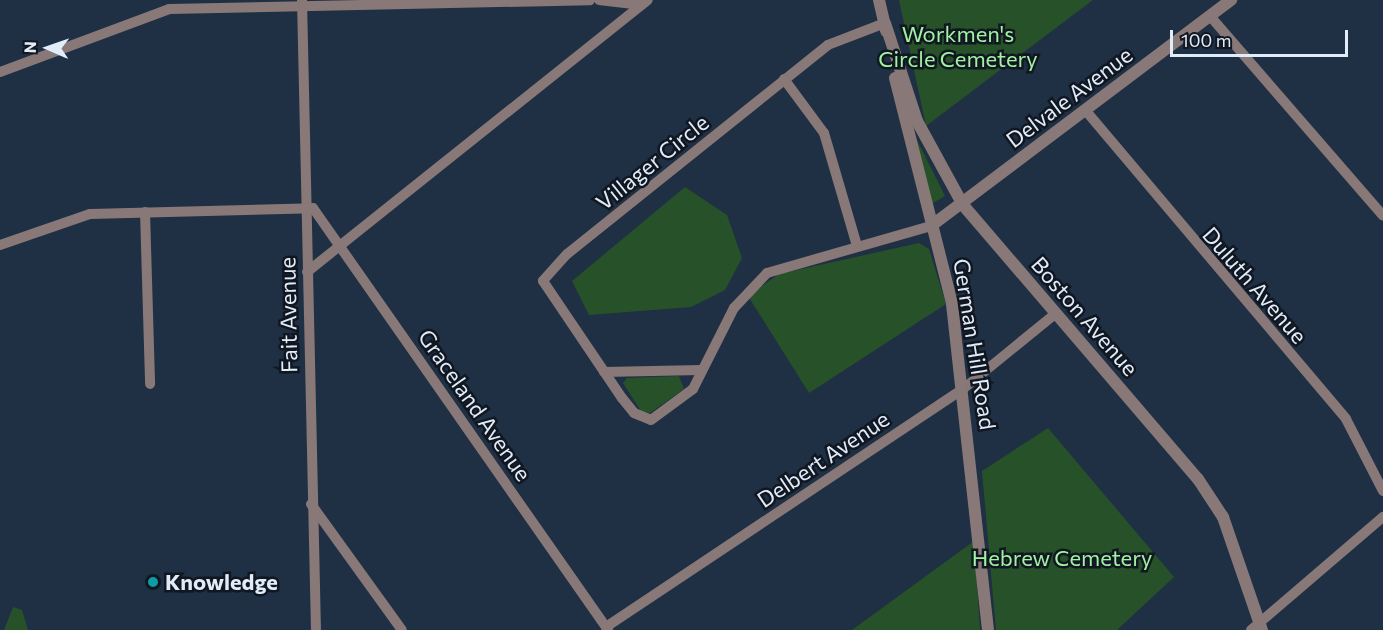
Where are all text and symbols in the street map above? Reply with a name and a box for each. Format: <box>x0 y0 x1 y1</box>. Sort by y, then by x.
north arrow <box>18 18 78 78</box>
scale bar <box>1173 18 1352 56</box>
park label: Workmen's Circle Cemetery <box>878 20 1038 72</box>
text: 100 m <box>1181 29 1231 51</box>
text: N <box>20 41 39 54</box>
street label: Delvale Avenue <box>1001 41 1137 153</box>
street label: Villager Circle <box>590 109 714 215</box>
street label: Duluth Avenue <box>1197 221 1313 349</box>
street label: Boston Avenue <box>1026 251 1144 381</box>
street label: Fait Avenue <box>274 257 302 373</box>
street label: German Hill Road <box>948 257 1002 431</box>
street label: Graceland Avenue <box>413 324 537 486</box>
street label: Delbert Avenue <box>752 405 894 513</box>
park label: Hebrew Cemetery <box>972 545 1152 571</box>
place label: Knowledge <box>165 569 278 595</box>
marker: Knowledge <box>146 575 160 589</box>

